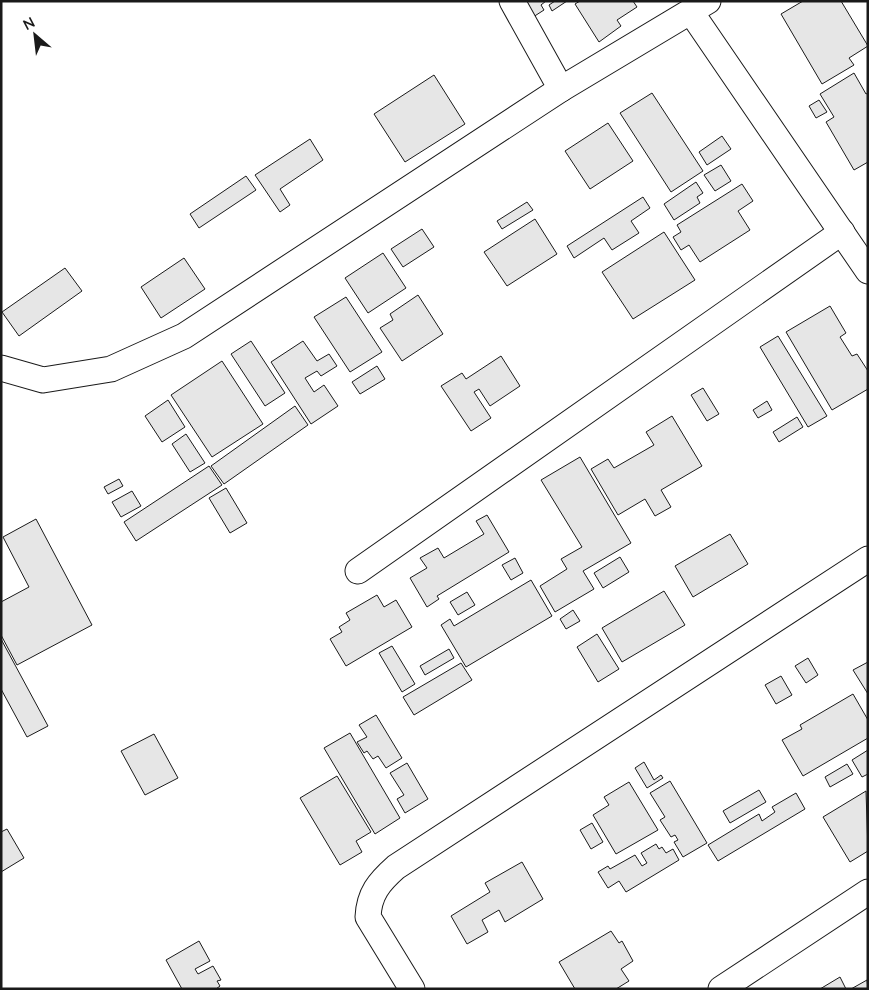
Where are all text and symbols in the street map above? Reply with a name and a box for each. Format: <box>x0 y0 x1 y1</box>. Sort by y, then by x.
north arrow <box>10 10 60 60</box>
text: N <box>20 13 37 33</box>

